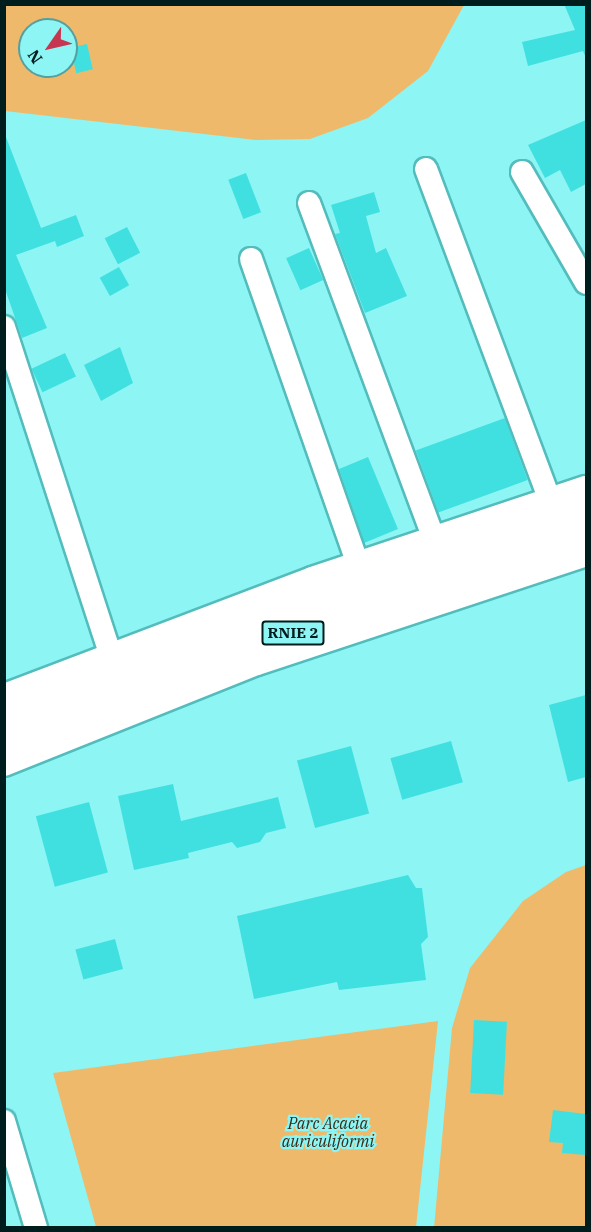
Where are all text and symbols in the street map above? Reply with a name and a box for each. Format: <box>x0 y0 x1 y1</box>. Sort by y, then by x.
north arrow <box>18 18 78 78</box>
text: N <box>23 46 47 68</box>
road number: RNIE 2 <box>262 621 324 645</box>
park label: Parc Acacia auriculiformi <box>282 1113 374 1151</box>

